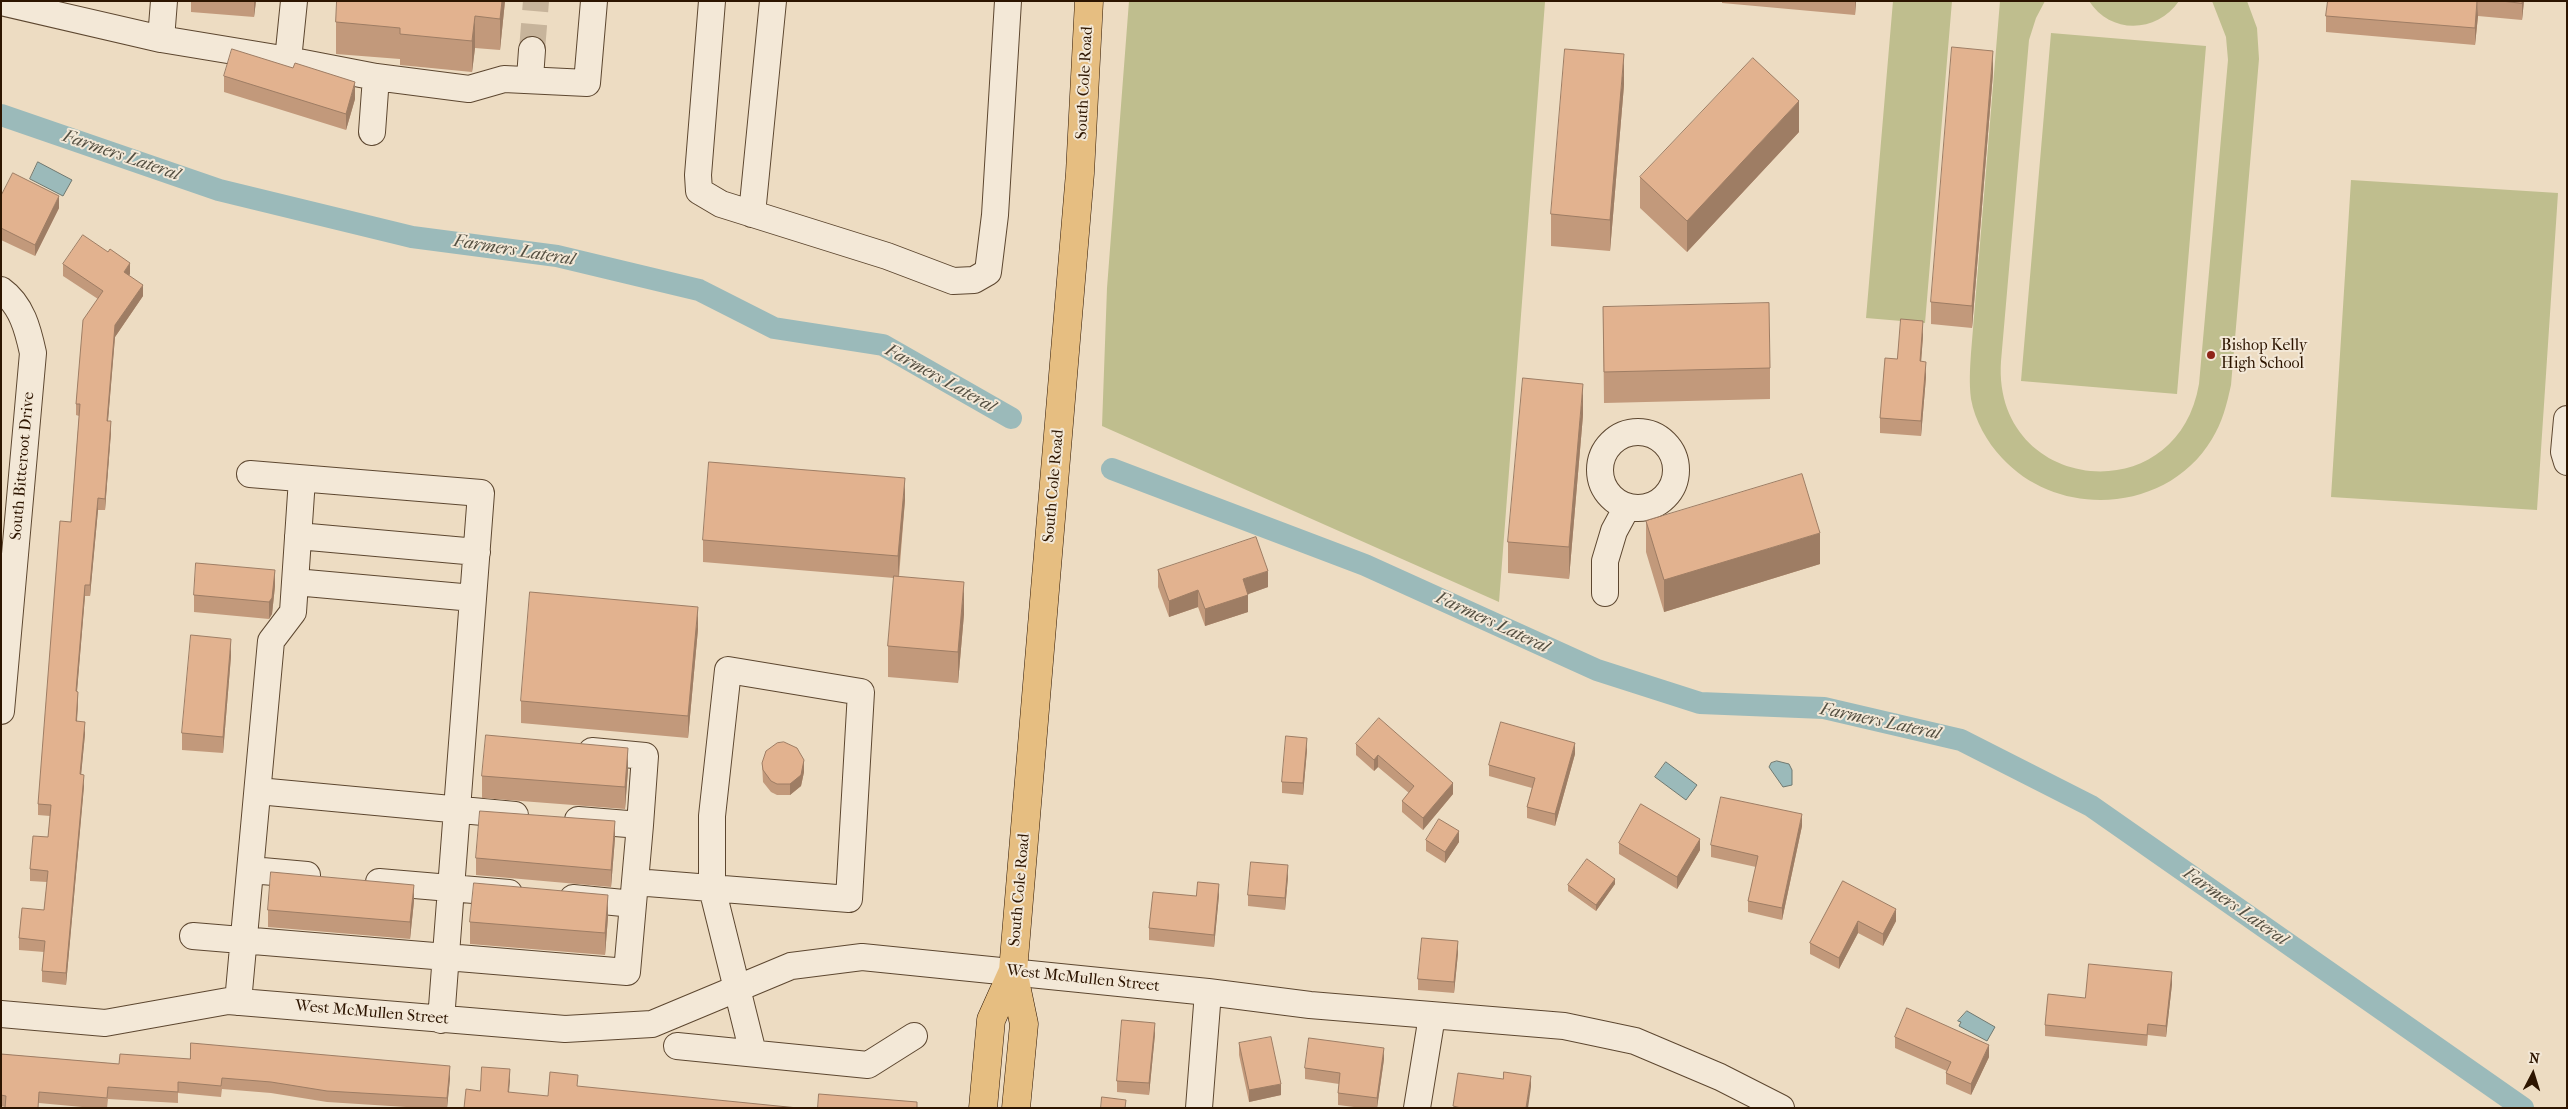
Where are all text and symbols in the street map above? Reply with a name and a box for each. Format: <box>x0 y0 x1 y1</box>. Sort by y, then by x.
street label: South Cole Road <box>1072 26 1098 140</box>
water label: Farmers Lateral <box>60 126 182 186</box>
water label: Farmers Lateral <box>452 231 576 271</box>
place label: Bishop Kelly High School <box>2221 336 2307 374</box>
water label: Farmers Lateral <box>881 340 999 418</box>
marker: Bishop Kelly High School <box>2205 349 2217 361</box>
street label: South Bitteroot Drive <box>7 391 39 541</box>
street label: South Cole Road <box>1039 429 1069 543</box>
water label: Farmers Lateral <box>1432 587 1552 659</box>
water label: Farmers Lateral <box>1818 699 1942 745</box>
street label: South Cole Road <box>1005 833 1035 947</box>
water label: Farmers Lateral <box>2179 863 2291 951</box>
street label: West McMullen Street <box>1005 961 1161 997</box>
street label: West McMullen Street <box>294 997 450 1029</box>
north arrow <box>2508 1049 2558 1099</box>
text: N <box>2528 1050 2540 1067</box>

